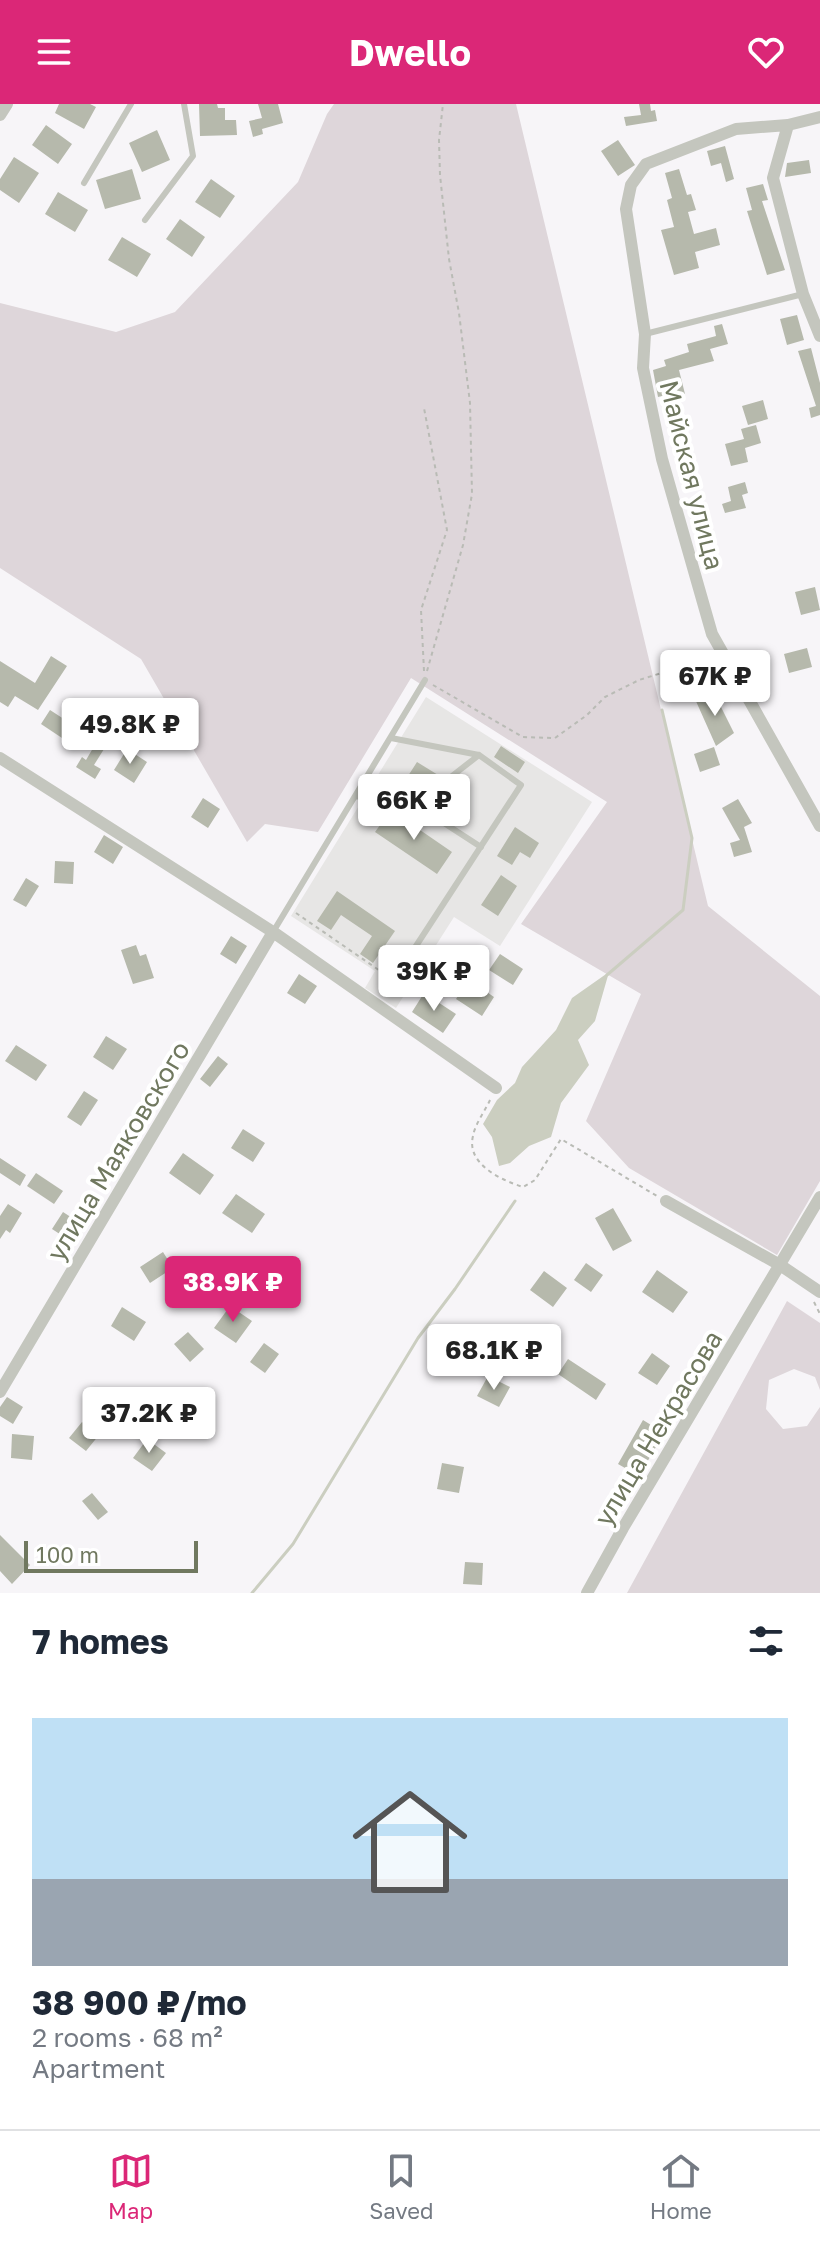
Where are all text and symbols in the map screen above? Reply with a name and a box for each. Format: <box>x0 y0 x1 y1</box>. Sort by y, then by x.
icon: menu <box>32 30 76 74</box>
icon: heart <box>744 30 788 74</box>
text: Dwello <box>349 31 471 74</box>
street label: Майская улица <box>653 377 731 573</box>
pin: 67K ₽ <box>659 650 771 718</box>
text: 67K ₽ <box>678 660 752 691</box>
pin: 49.8K ₽ <box>56 698 204 766</box>
text: 49.8K ₽ <box>80 708 180 739</box>
pin: 66K ₽ <box>358 774 470 842</box>
text: 66K ₽ <box>376 784 452 815</box>
pin: 39K ₽ <box>378 945 490 1013</box>
text: 39K ₽ <box>396 955 472 986</box>
street label: улица Маяковского <box>40 1036 196 1266</box>
pin: 38.9K ₽ <box>159 1256 307 1324</box>
text: 38.9K ₽ <box>183 1266 283 1297</box>
pin: 68.1K ₽ <box>420 1324 568 1392</box>
street label: улица Некрасова <box>587 1325 729 1531</box>
text: 68.1K ₽ <box>445 1334 543 1365</box>
pin: 37.2K ₽ <box>75 1387 223 1455</box>
text: 37.2K ₽ <box>100 1397 198 1428</box>
scale bar <box>24 1537 198 1573</box>
text: 100 m <box>36 1541 99 1568</box>
icon: filters <box>744 1619 788 1663</box>
text: 7 homes <box>32 1621 169 1661</box>
icon: home <box>338 1770 482 1914</box>
text: 38 900 ₽/mo <box>32 1982 247 2022</box>
text: 2 rooms · 68 m² <box>32 2022 223 2053</box>
text: Apartment <box>32 2053 165 2084</box>
tab: Map <box>108 2149 153 2224</box>
tab: Saved <box>369 2149 433 2224</box>
tab: Home <box>650 2149 712 2224</box>

